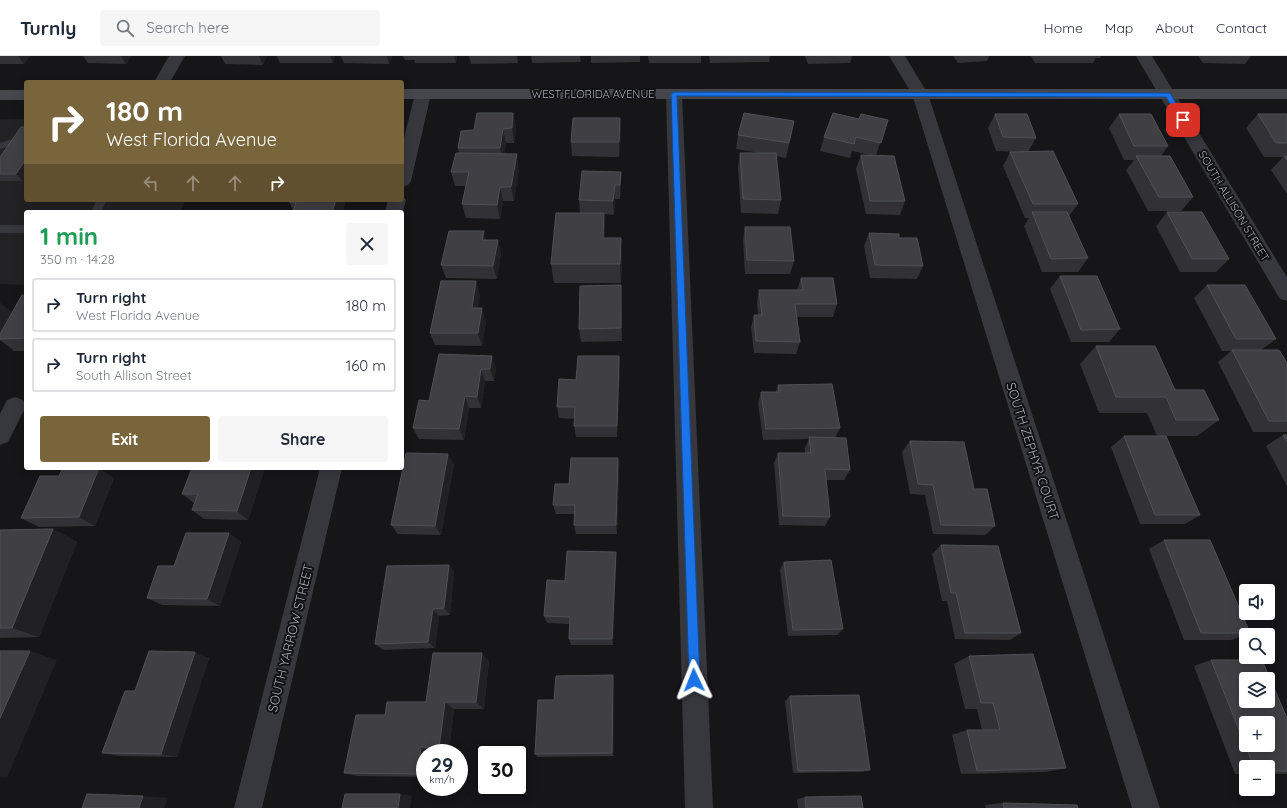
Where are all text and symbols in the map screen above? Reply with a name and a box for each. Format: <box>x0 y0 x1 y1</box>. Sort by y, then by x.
search box <box>100 10 380 46</box>
text: Turnly <box>20 16 76 40</box>
icon: search <box>114 17 136 39</box>
text: Search here <box>146 18 229 37</box>
text: Home <box>1044 19 1083 37</box>
text: Map <box>1105 19 1133 37</box>
text: About <box>1155 19 1194 37</box>
text: Contact <box>1216 19 1267 37</box>
street label: WEST FLORIDA AVENUE <box>532 87 654 101</box>
text: 180 m <box>106 93 183 128</box>
icon: right <box>40 96 92 148</box>
pin <box>1166 103 1200 137</box>
icon: arrive <box>1172 109 1194 131</box>
text: West Florida Avenue <box>106 128 277 151</box>
street label: SOUTH ALLISON STREET <box>1195 148 1273 264</box>
icon: left <box>140 172 162 194</box>
icon: ahead <box>182 172 204 194</box>
icon: ahead <box>224 172 246 194</box>
icon: right <box>266 172 288 194</box>
text: 1 min <box>40 221 98 251</box>
button: close <box>346 223 388 265</box>
text: 350 m · 14:28 <box>40 251 115 267</box>
text: Turn right <box>76 288 147 307</box>
icon: right <box>42 294 64 316</box>
text: 180 m <box>346 296 386 315</box>
text: West Florida Avenue <box>76 307 199 323</box>
text: Turn right <box>76 348 147 367</box>
icon: right <box>42 354 64 376</box>
text: 160 m <box>346 356 386 375</box>
text: South Allison Street <box>76 367 192 383</box>
street label: SOUTH ZEPHYR COURT <box>1003 380 1063 522</box>
button: Exit <box>40 416 210 462</box>
button: Share <box>218 416 388 462</box>
street label: SOUTH YARROW STREET <box>264 562 316 714</box>
map controls <box>1239 584 1275 796</box>
button: sound <box>1239 584 1275 620</box>
button: search <box>1239 628 1275 664</box>
position arrow <box>673 659 715 701</box>
button: layers <box>1239 672 1275 708</box>
button: + <box>1239 716 1275 752</box>
speed limit sign: 30 <box>476 744 528 796</box>
text: 29 <box>431 752 453 777</box>
button: − <box>1239 760 1275 796</box>
text: km/h <box>429 773 455 786</box>

